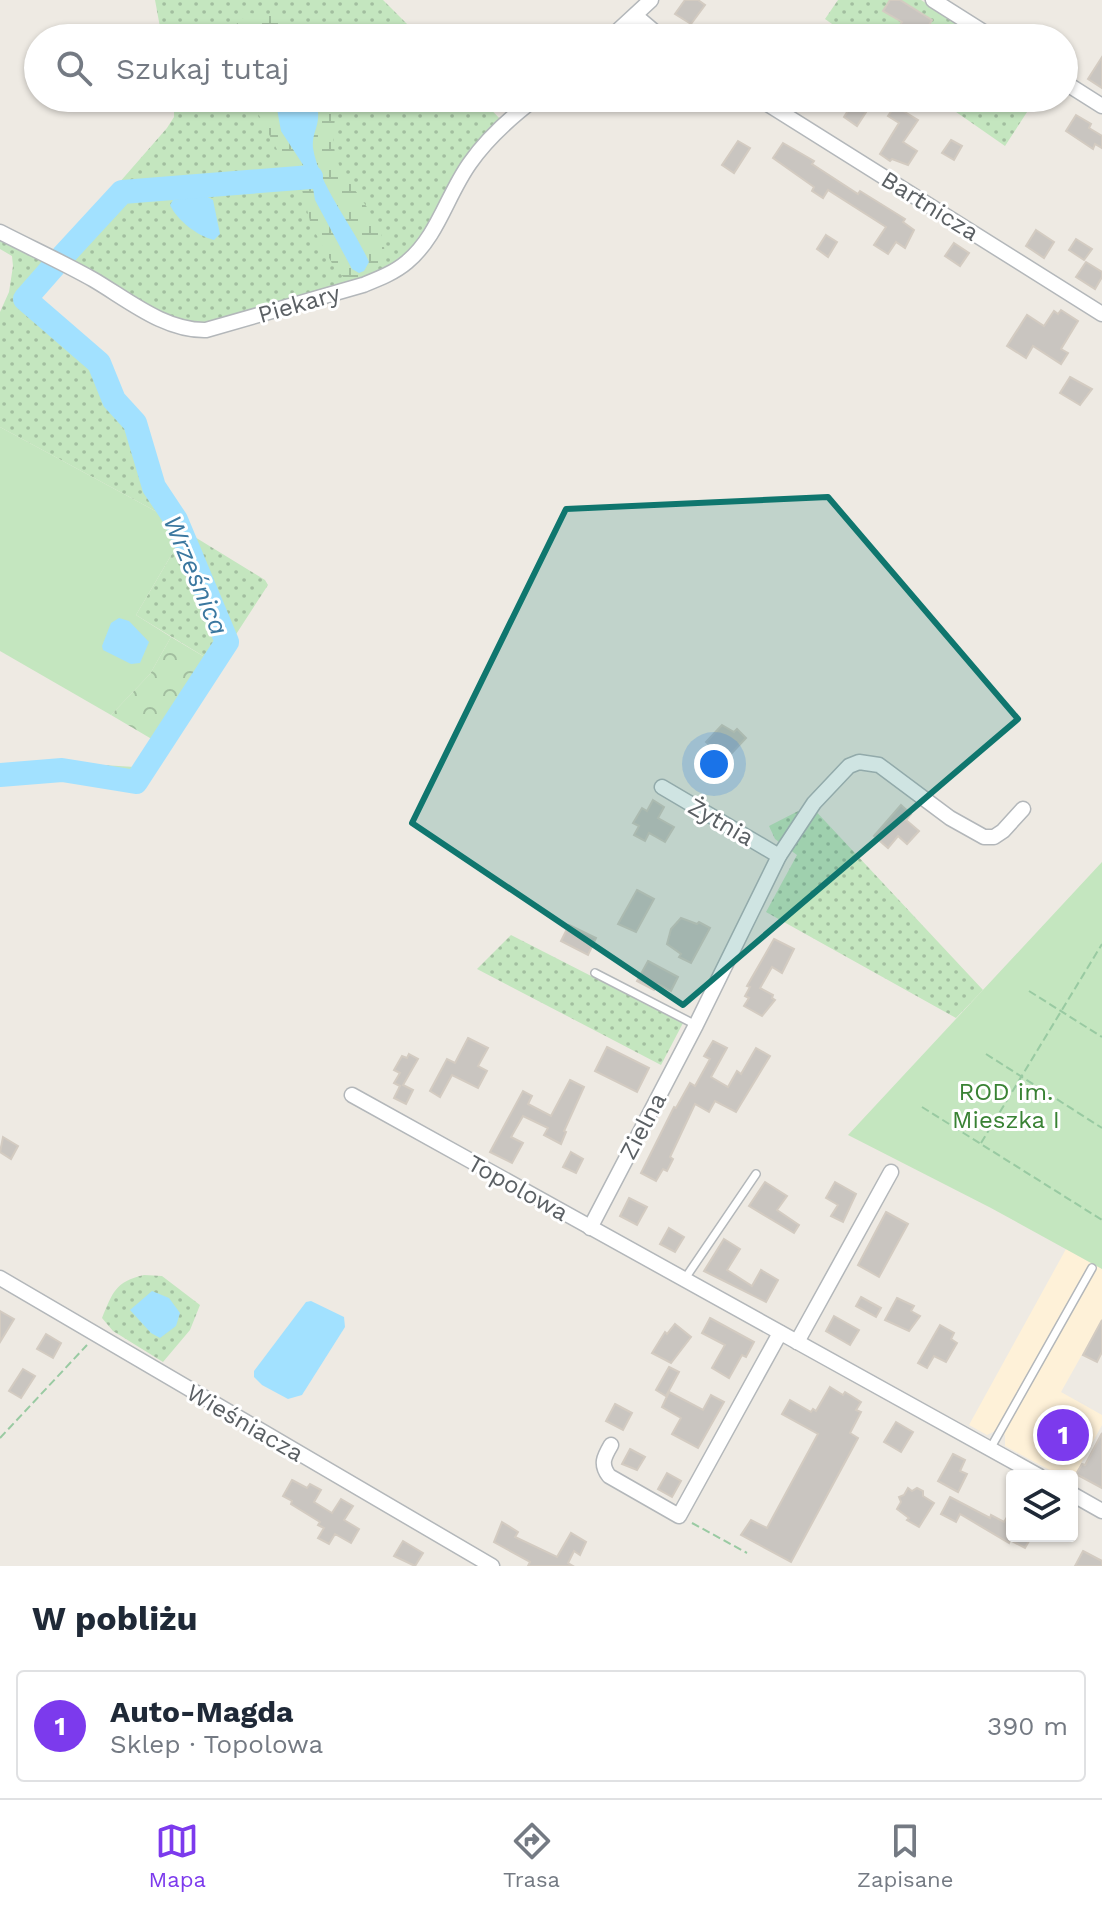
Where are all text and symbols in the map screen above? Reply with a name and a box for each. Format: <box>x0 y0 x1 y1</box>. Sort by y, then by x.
search box <box>24 24 1078 112</box>
icon: search <box>52 46 96 90</box>
text: Szukaj tutaj <box>116 51 290 86</box>
street label: Bartnicza <box>876 165 984 247</box>
street label: Piekary <box>255 279 344 329</box>
water label: Wrześnica <box>157 511 235 639</box>
your location <box>694 744 734 784</box>
street label: Żytnia <box>683 792 759 852</box>
park label: ROD im. Mieszka I <box>952 1078 1060 1134</box>
street label: Zielna <box>614 1088 672 1164</box>
street label: Topolowa <box>463 1149 573 1227</box>
street label: Wieśniacza <box>181 1378 309 1468</box>
pin: 1 <box>1037 1405 1089 1465</box>
map controls <box>1006 1470 1078 1542</box>
button: layers <box>1006 1470 1078 1542</box>
text: W pobliżu <box>32 1598 198 1638</box>
text: Auto-Magda <box>110 1694 293 1729</box>
text: 1 <box>54 1711 66 1741</box>
text: 390 m <box>987 1711 1068 1741</box>
text: Sklep · Topolowa <box>110 1729 323 1759</box>
tab: Mapa <box>149 1819 206 1892</box>
tab: Trasa <box>503 1819 560 1892</box>
tab: Zapisane <box>857 1819 953 1892</box>

